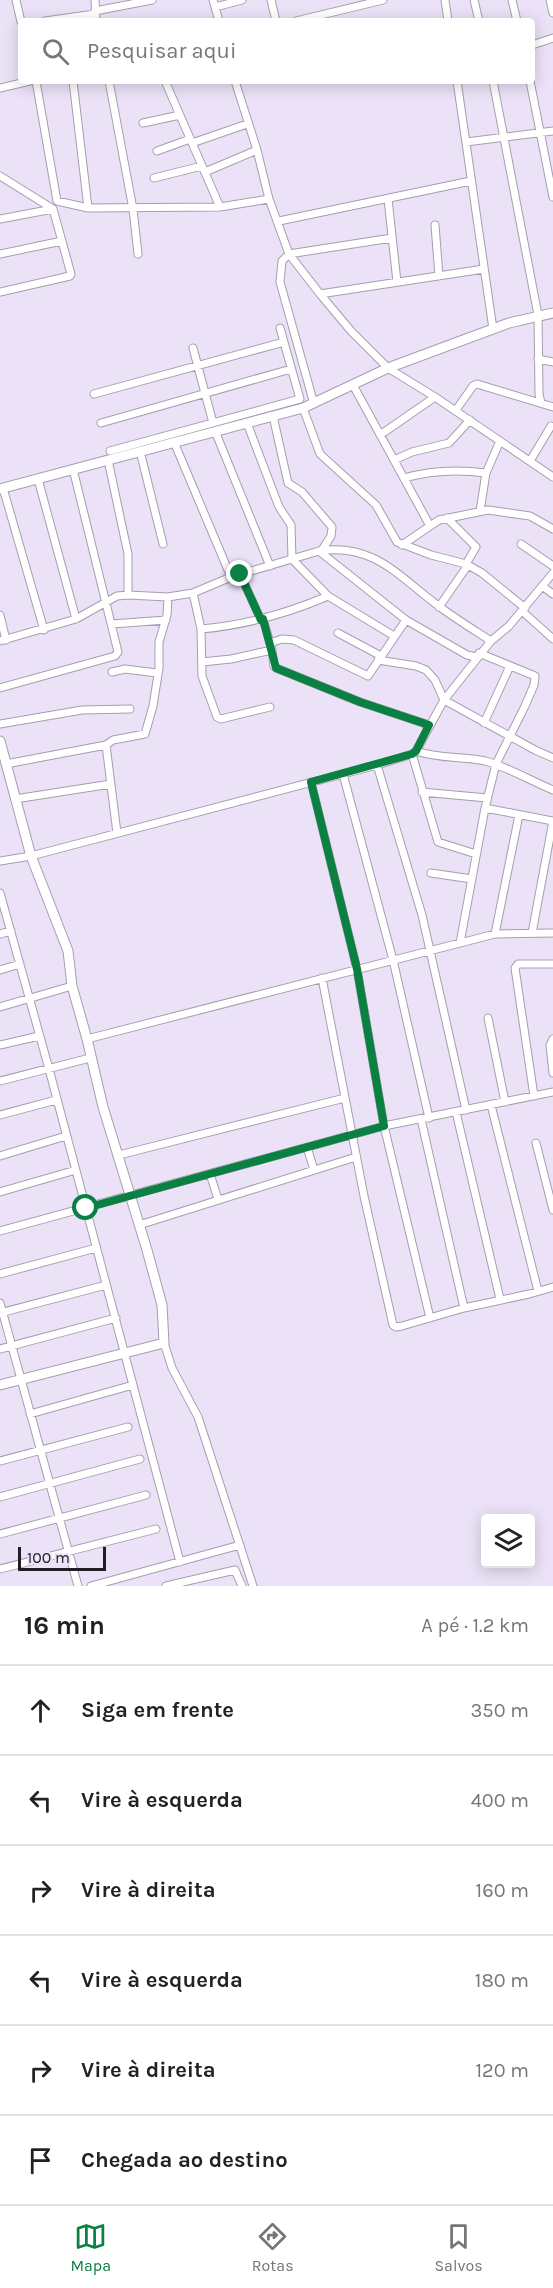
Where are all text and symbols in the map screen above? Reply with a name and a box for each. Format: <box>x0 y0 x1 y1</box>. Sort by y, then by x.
search box <box>18 18 535 84</box>
icon: search <box>39 35 72 68</box>
text: Pesquisar aqui <box>87 38 236 64</box>
route end <box>226 560 252 586</box>
route start <box>72 1194 98 1220</box>
map controls <box>481 1514 535 1568</box>
button: layers <box>481 1514 535 1568</box>
scale bar <box>18 1544 106 1572</box>
text: 100 m <box>27 1548 70 1567</box>
text: 16 min <box>24 1610 105 1641</box>
text: A pé · 1.2 km <box>421 1614 529 1637</box>
icon: ahead <box>24 1694 57 1727</box>
text: Siga em frente <box>81 1697 234 1723</box>
text: 350 m <box>471 1699 529 1722</box>
icon: left <box>24 1784 57 1817</box>
text: Vire à esquerda <box>81 1787 243 1813</box>
text: 400 m <box>471 1789 529 1812</box>
icon: right <box>24 1874 57 1907</box>
text: Vire à direita <box>81 1877 216 1903</box>
text: 160 m <box>476 1879 529 1902</box>
icon: left <box>24 1964 57 1997</box>
text: Vire à esquerda <box>81 1967 243 1993</box>
text: 180 m <box>475 1969 529 1992</box>
icon: right <box>24 2054 57 2087</box>
text: Vire à direita <box>81 2057 216 2083</box>
text: 120 m <box>475 2059 529 2082</box>
icon: arrive <box>24 2144 57 2177</box>
text: Chegada ao destino <box>81 2147 288 2173</box>
tab: Mapa <box>70 2220 111 2275</box>
tab: Rotas <box>252 2220 294 2275</box>
tab: Salvos <box>434 2220 483 2275</box>

